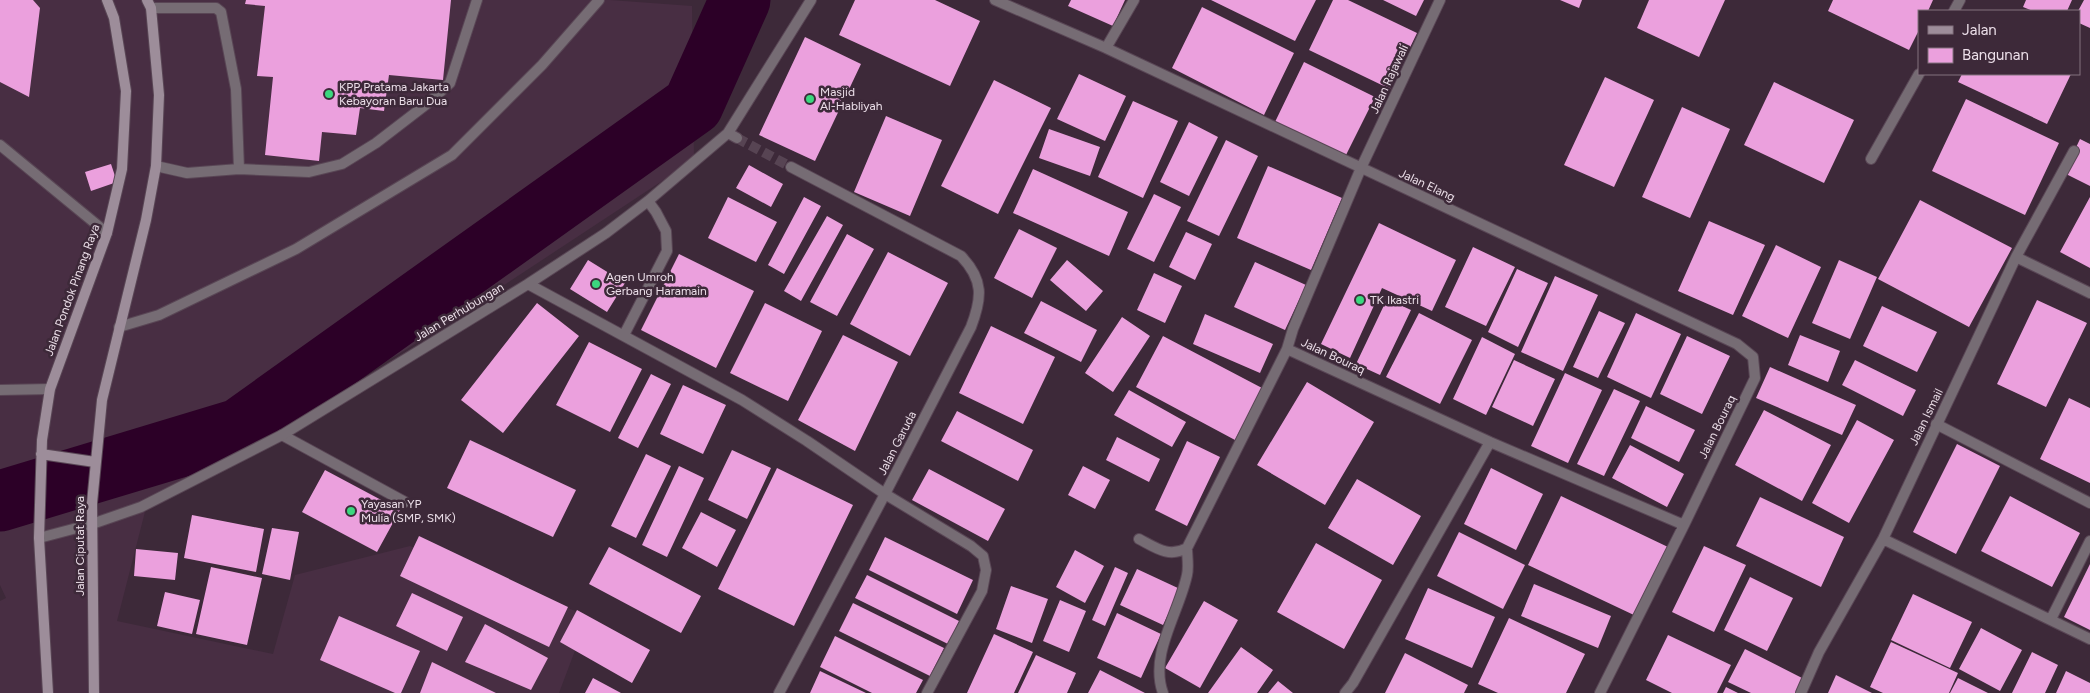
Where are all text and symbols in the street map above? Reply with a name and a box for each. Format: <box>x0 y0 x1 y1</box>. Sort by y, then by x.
legend <box>1918 10 2080 75</box>
text: Jalan <box>1962 21 1997 39</box>
street label: Jalan Rajawali <box>1367 42 1411 116</box>
text: Bangunan <box>1962 46 2029 64</box>
place label: KPP Pratama Jakarta Kebayoran Baru Dua <box>339 80 449 108</box>
place label: Masjid Al-Habliyah <box>820 85 883 113</box>
marker: KPP Pratama Jakarta Kebayoran Baru Dua <box>323 88 335 100</box>
marker: Masjid Al-Habliyah <box>804 93 816 105</box>
street label: Jalan Elang <box>1397 166 1457 204</box>
street label: Jalan Pondok Pinang Raya <box>42 222 102 358</box>
place label: Agen Umroh Gerbang Haramain <box>606 270 707 298</box>
marker: Agen Umroh Gerbang Haramain <box>590 278 602 290</box>
street label: Jalan Perhubungan <box>412 280 507 344</box>
place label: TK Ikastri <box>1370 293 1419 307</box>
marker: TK Ikastri <box>1354 294 1366 306</box>
street label: Jalan Bouraq <box>1299 335 1367 377</box>
street label: Jalan Ismail <box>1906 386 1946 448</box>
street label: Jalan Bouraq <box>1696 393 1738 461</box>
street label: Jalan Garuda <box>875 409 919 477</box>
street label: Jalan Ciputat Raya <box>73 496 87 596</box>
place label: Yayasan YP Mulia (SMP, SMK) <box>361 497 456 525</box>
marker: Yayasan YP Mulia (SMP, SMK) <box>345 505 357 517</box>

